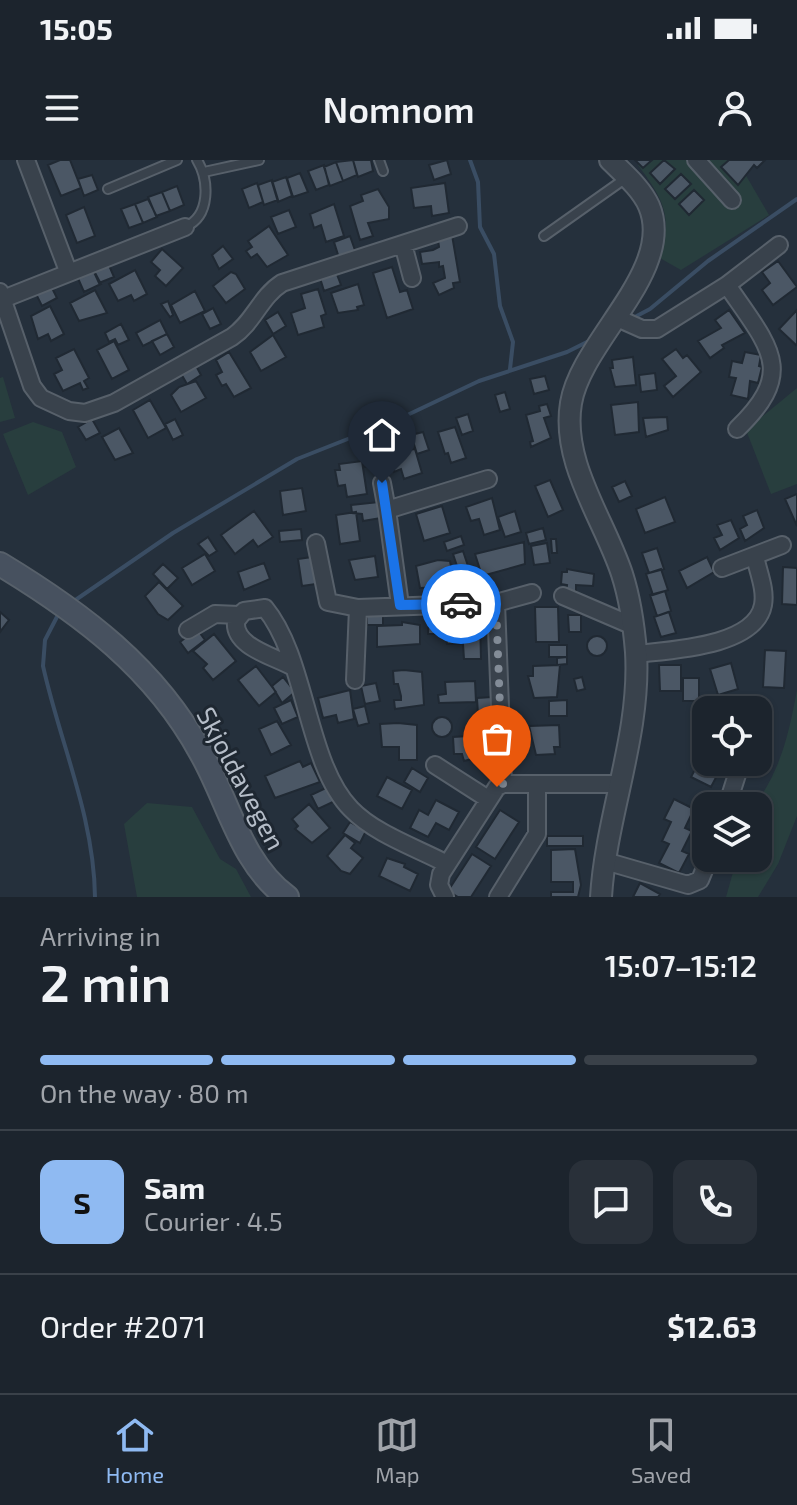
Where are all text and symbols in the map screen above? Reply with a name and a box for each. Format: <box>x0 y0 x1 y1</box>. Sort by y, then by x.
text: 15:05 <box>40 10 113 46</box>
icon: menu <box>40 86 84 130</box>
icon: person <box>713 86 757 130</box>
text: Nomnom <box>322 87 475 130</box>
pin <box>348 401 416 483</box>
icon: home <box>360 413 404 457</box>
courier <box>421 564 501 644</box>
icon: car <box>439 582 483 626</box>
map controls <box>692 696 772 872</box>
button: locate <box>692 696 772 776</box>
street label: Skjoldavegen <box>191 701 293 855</box>
pin <box>463 705 531 787</box>
icon: bag <box>475 717 519 761</box>
button: layers <box>692 792 772 872</box>
text: Arriving in <box>40 920 161 951</box>
text: 15:07–15:12 <box>605 947 757 983</box>
text: 2 min <box>40 950 171 1012</box>
text: On the way · 80 m <box>40 1077 249 1108</box>
button: chat <box>569 1160 653 1244</box>
button: phone <box>673 1160 757 1244</box>
text: Sam <box>144 1169 205 1205</box>
text: S <box>73 1184 91 1220</box>
text: Courier · 4.5 <box>144 1205 283 1236</box>
text: Order #2071 <box>40 1308 206 1344</box>
text: $12.63 <box>667 1308 757 1344</box>
tab: Home <box>106 1413 164 1487</box>
tab: Map <box>375 1413 420 1487</box>
tab: Saved <box>631 1413 691 1487</box>

